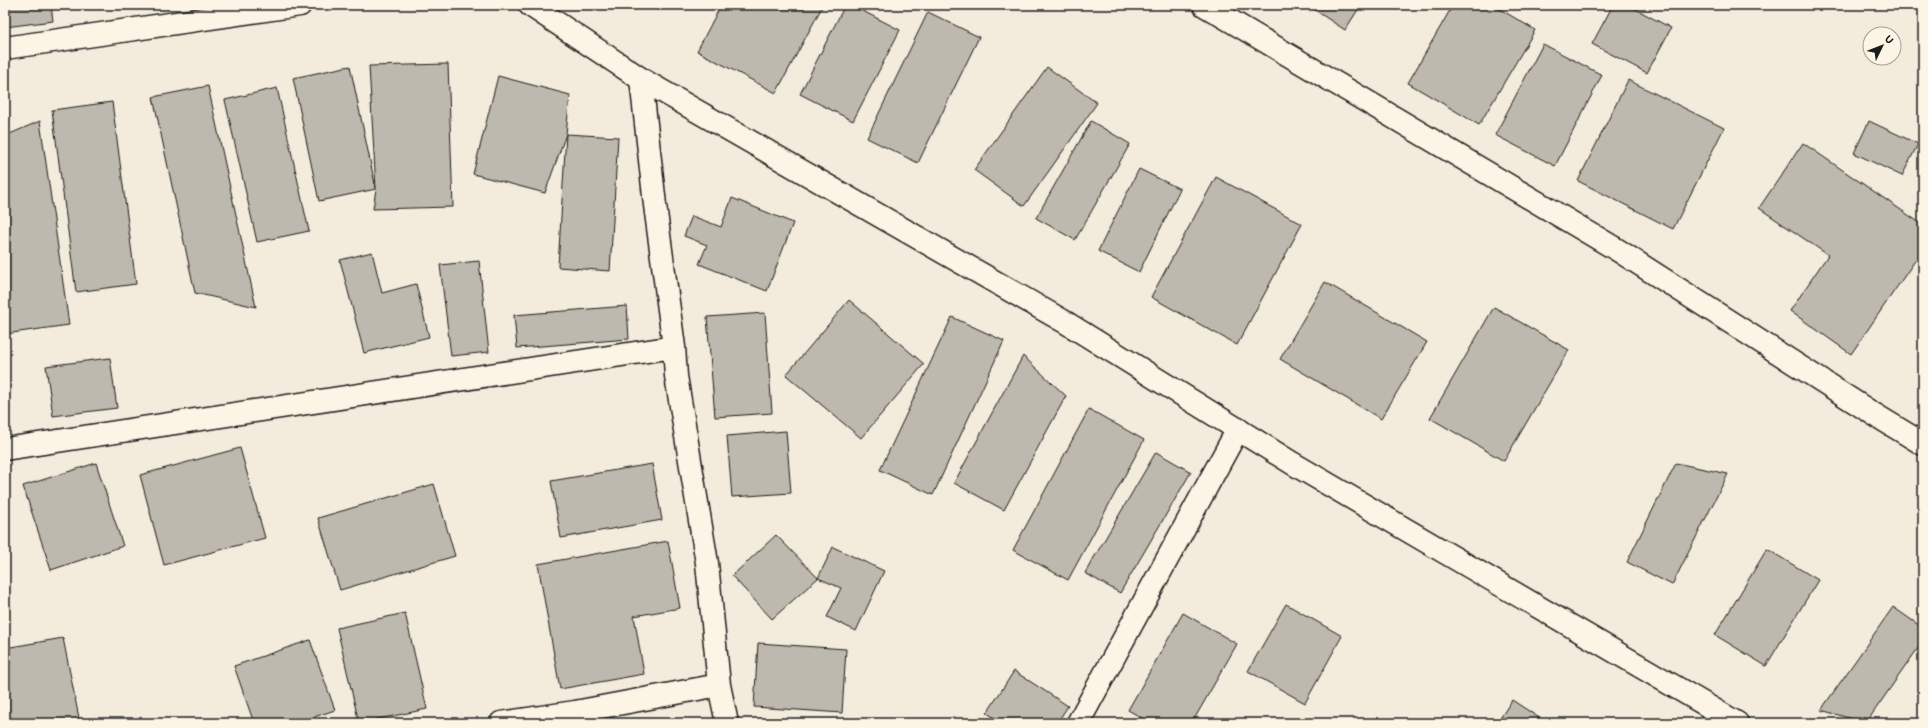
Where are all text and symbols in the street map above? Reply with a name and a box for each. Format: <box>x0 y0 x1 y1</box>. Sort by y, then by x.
north arrow <box>1862 26 1902 66</box>
text: U <box>1882 32 1896 47</box>

